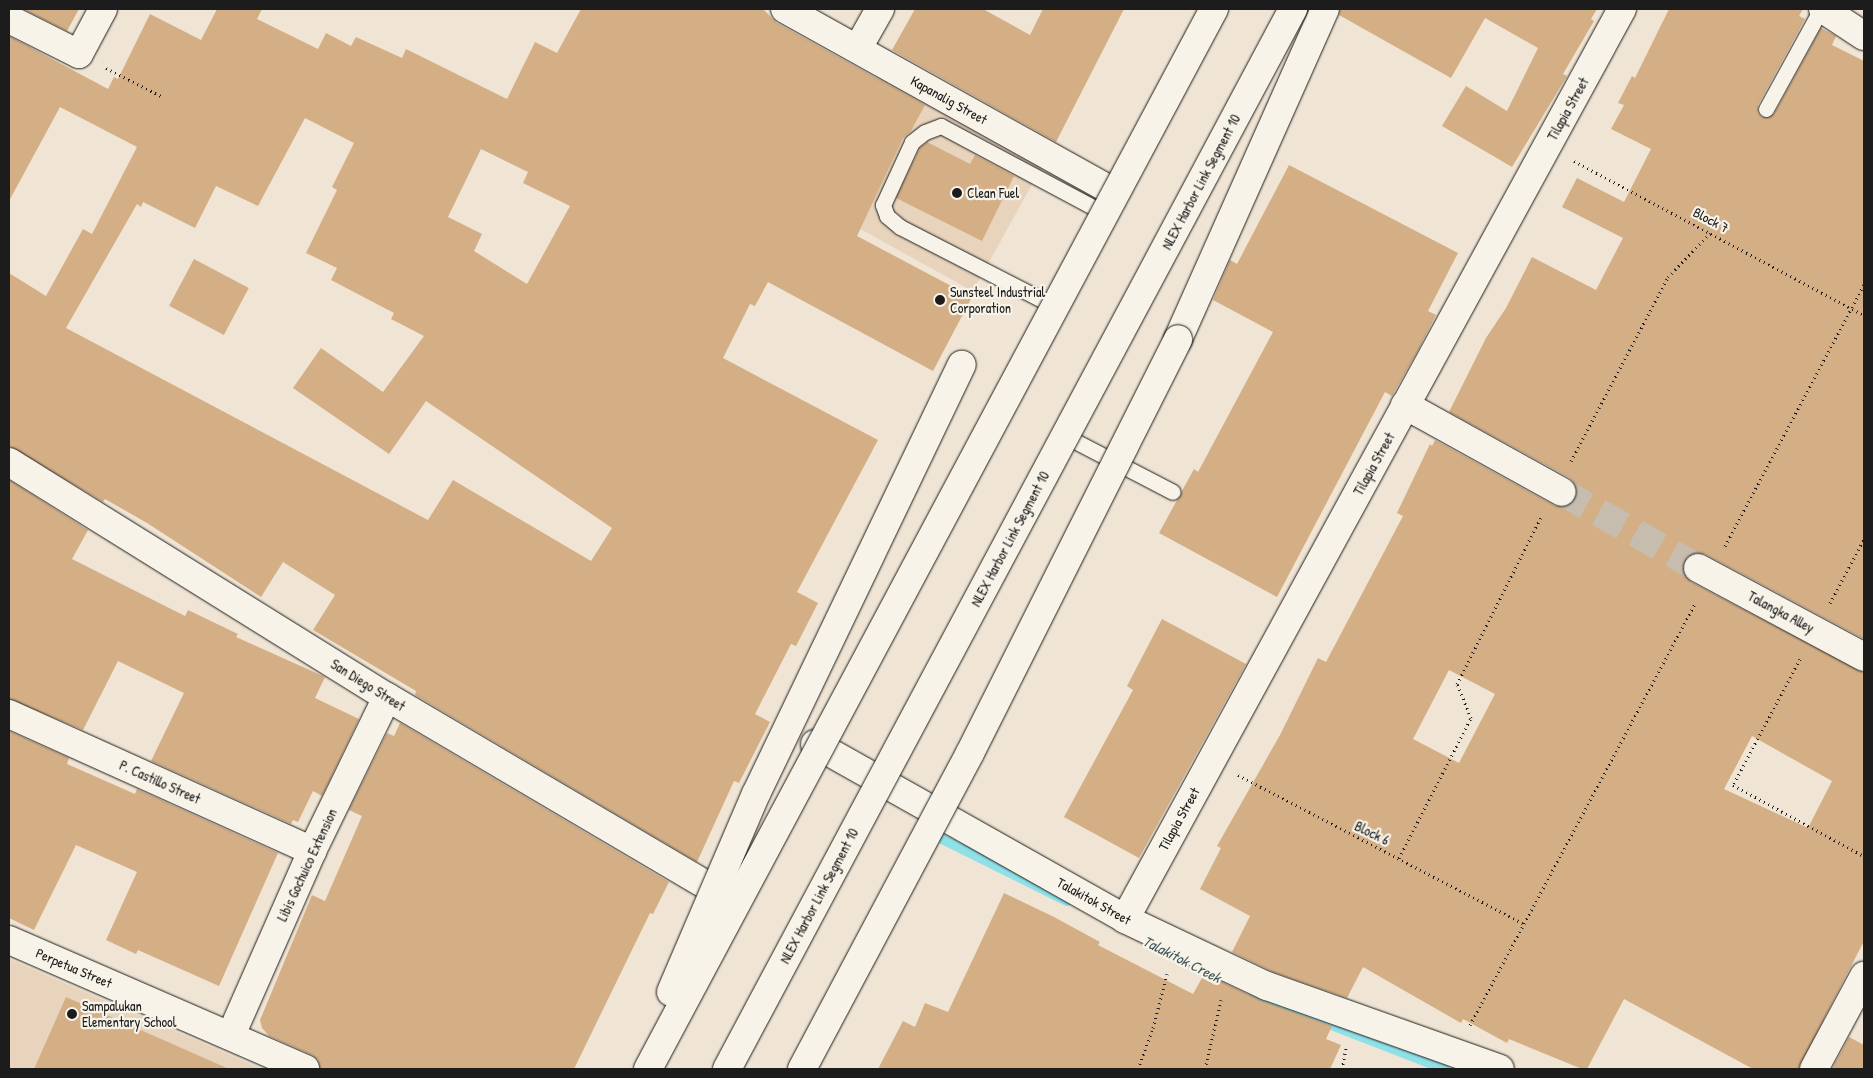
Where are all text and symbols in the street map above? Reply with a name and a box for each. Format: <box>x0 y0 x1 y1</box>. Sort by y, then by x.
street label: Kapanalig Street <box>908 72 990 128</box>
street label: Tilapia Street <box>1544 75 1592 143</box>
street label: NLEX Harbor Link Segment 10 <box>1158 112 1244 252</box>
place label: Clean Fuel <box>967 185 1019 201</box>
marker: Clean Fuel <box>951 187 963 199</box>
street label: Block 7 <box>1690 204 1732 236</box>
place label: Sunsteel Industrial Corporation <box>950 284 1045 316</box>
marker: Sunsteel Industrial Corporation <box>934 294 946 306</box>
street label: Tilapia Street <box>1350 430 1398 498</box>
street label: NLEX Harbor Link Segment 10 <box>967 469 1053 609</box>
street label: Talangka Alley <box>1745 588 1817 636</box>
street label: San Diego Street <box>328 655 408 715</box>
street label: P. Castillo Street <box>117 757 203 807</box>
street label: Tilapia Street <box>1155 785 1203 853</box>
street label: Libis Gochuico Extension <box>274 806 340 924</box>
street label: Block 6 <box>1352 817 1392 849</box>
street label: NLEX Harbor Link Segment 10 <box>776 826 862 966</box>
street label: Talakitok Street <box>1054 874 1134 928</box>
water label: Talakitok Creek <box>1140 932 1224 986</box>
street label: Perpetua Street <box>33 944 115 992</box>
place label: Sampalukan Elementary School <box>82 998 176 1030</box>
marker: Sampalukan Elementary School <box>66 1008 78 1020</box>

